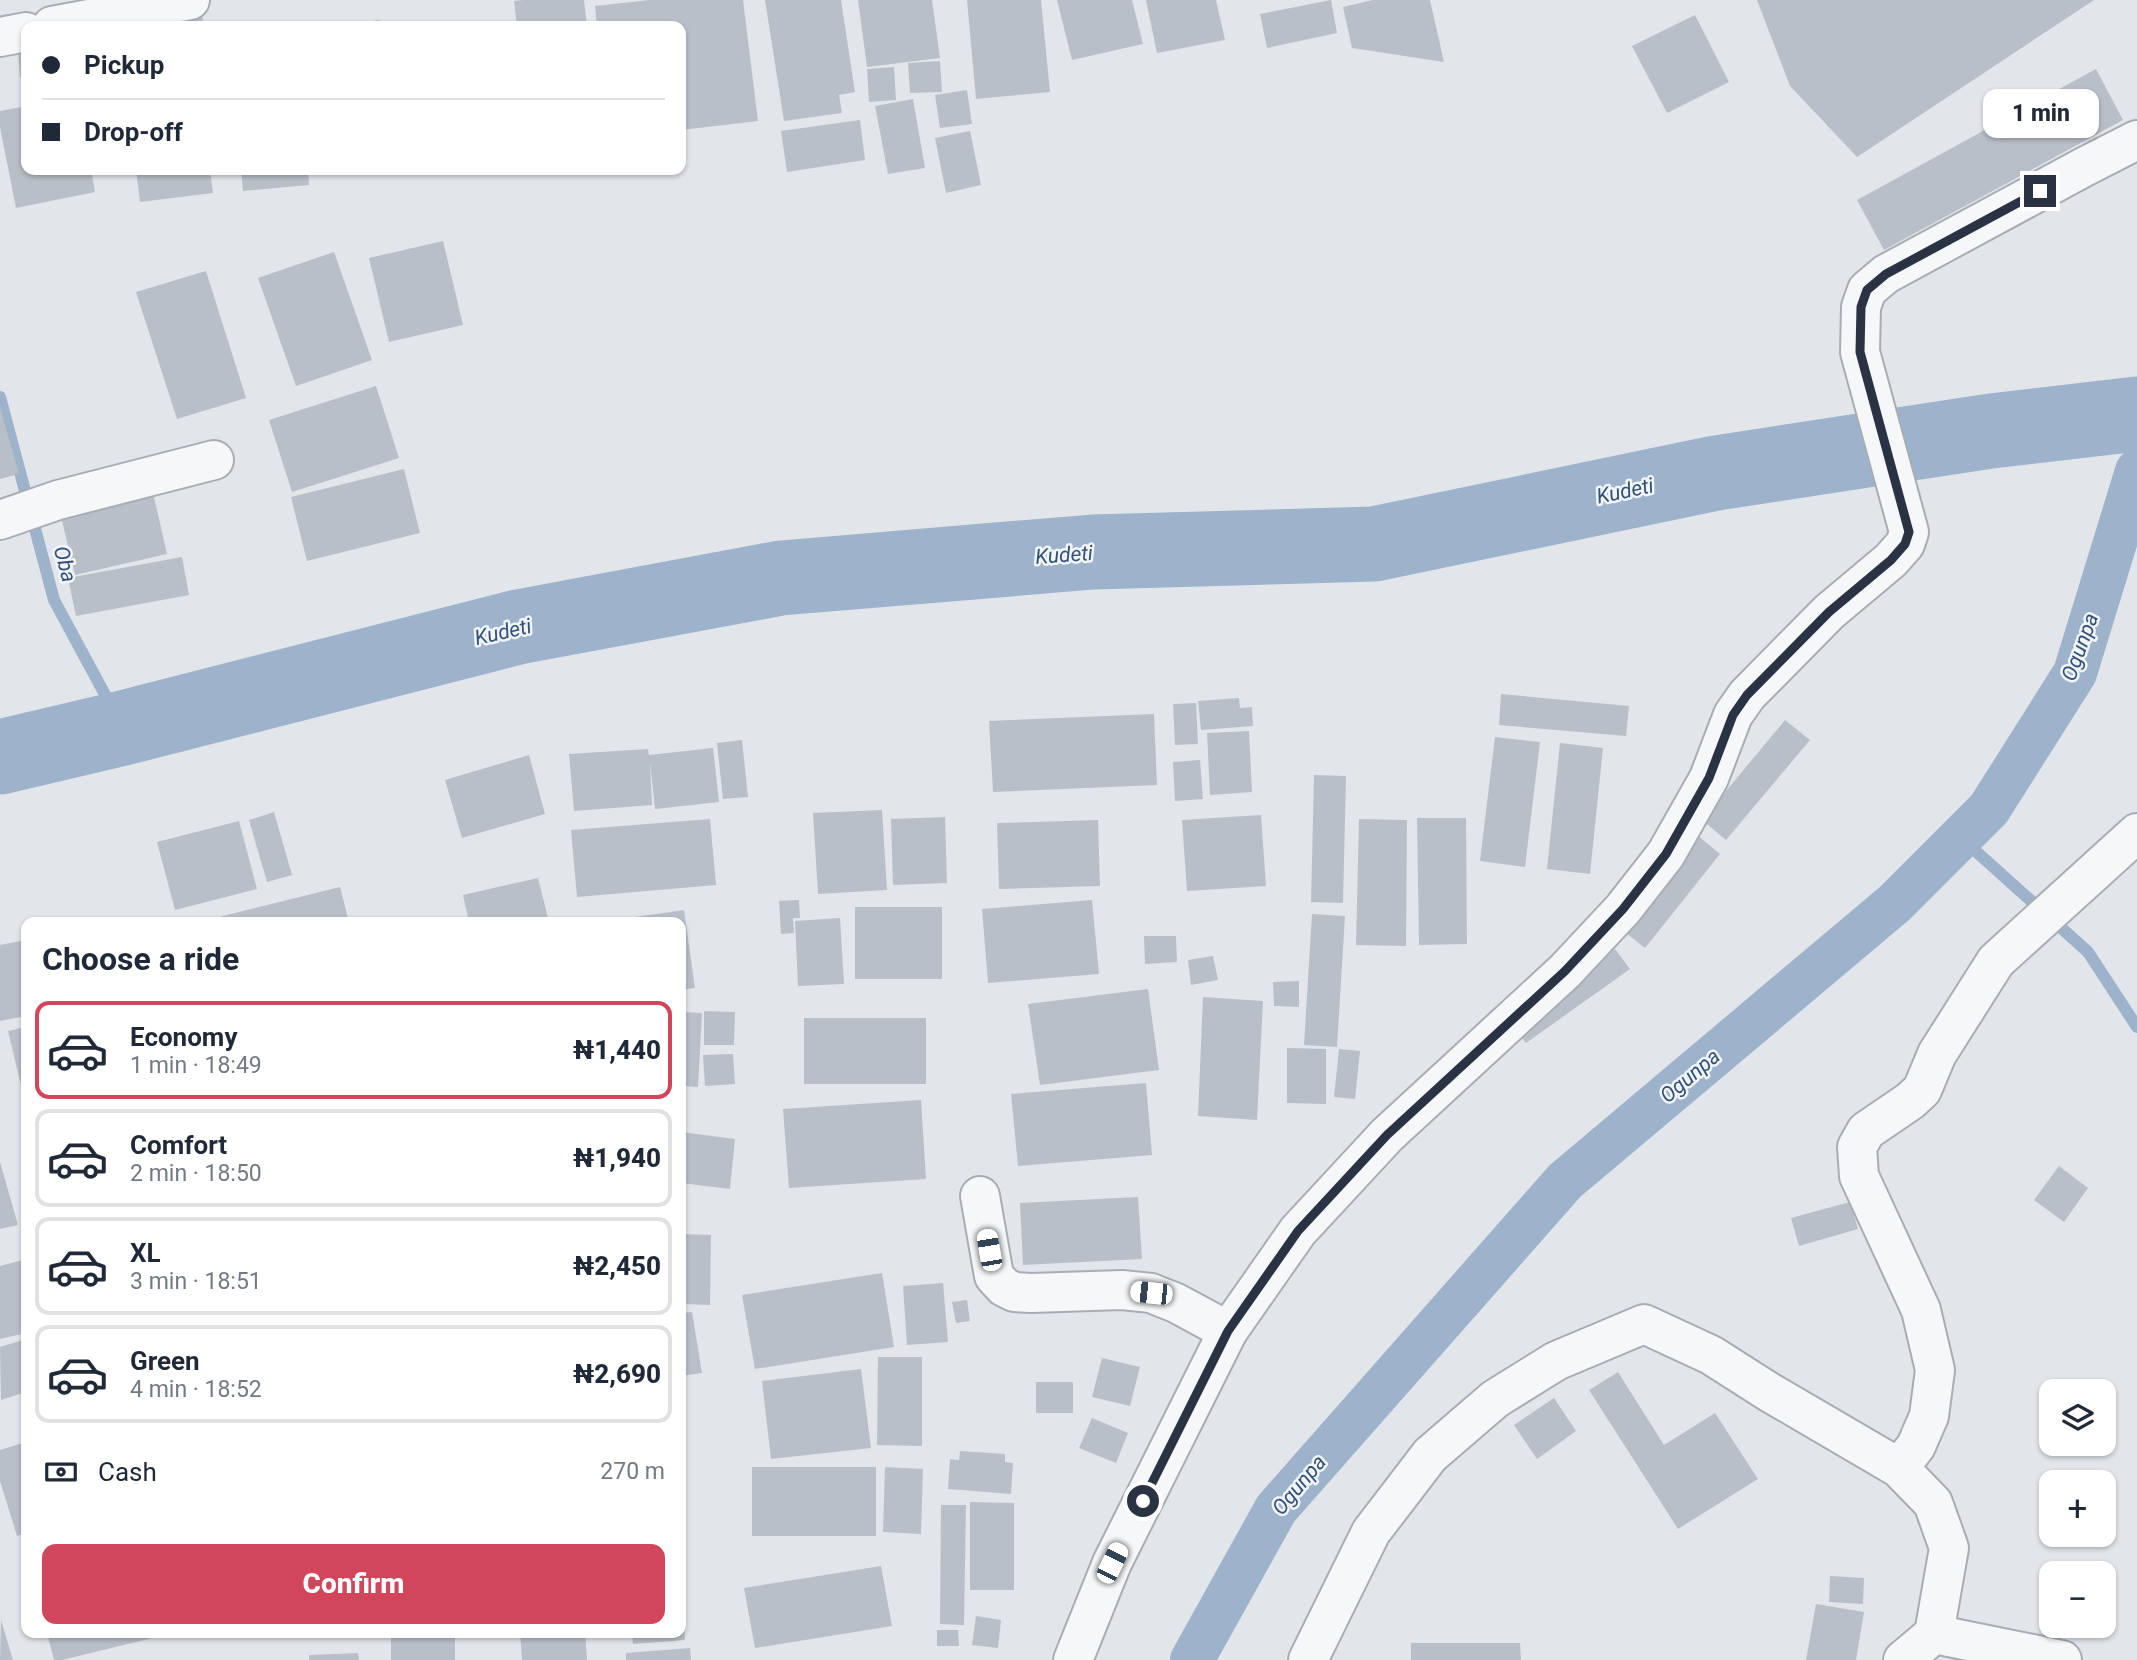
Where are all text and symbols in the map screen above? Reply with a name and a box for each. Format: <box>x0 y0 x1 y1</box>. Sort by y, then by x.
text: Pickup <box>84 50 164 80</box>
callout: 1 min <box>1982 90 2098 138</box>
text: 1 min <box>2012 100 2070 127</box>
text: Drop-off <box>84 117 183 147</box>
route end <box>2024 175 2056 207</box>
water label: Kudeti <box>1594 473 1656 509</box>
water label: Kudeti <box>1034 541 1094 569</box>
water label: Oba <box>49 543 81 585</box>
water label: Ogunpa <box>2057 610 2103 684</box>
water label: Kudeti <box>472 614 534 650</box>
text: Choose a ride <box>42 940 239 978</box>
icon: car <box>46 1019 109 1082</box>
text: Economy <box>130 1022 237 1052</box>
text: ₦1,440 <box>573 1035 661 1065</box>
water label: Ogunpa <box>1655 1044 1725 1108</box>
text: 1 min · 18:49 <box>130 1052 262 1079</box>
icon: car <box>46 1127 109 1190</box>
text: Comfort <box>130 1130 227 1160</box>
text: ₦1,940 <box>573 1143 661 1173</box>
text: 2 min · 18:50 <box>130 1160 262 1187</box>
car <box>976 1227 1003 1273</box>
icon: car <box>46 1235 109 1298</box>
text: XL <box>130 1238 161 1268</box>
text: ₦2,450 <box>573 1251 661 1281</box>
text: 3 min · 18:51 <box>130 1268 262 1295</box>
car <box>1130 1280 1173 1306</box>
icon: car <box>46 1343 109 1406</box>
text: Green <box>130 1346 200 1376</box>
text: ₦2,690 <box>573 1359 661 1389</box>
text: 4 min · 18:52 <box>130 1376 262 1403</box>
map controls <box>2039 1379 2116 1638</box>
button: layers <box>2039 1379 2116 1456</box>
water label: Ogunpa <box>1267 1450 1331 1520</box>
icon: cash <box>42 1453 80 1491</box>
text: Cash <box>98 1457 157 1487</box>
text: 270 m <box>600 1458 665 1485</box>
button: + <box>2039 1470 2116 1547</box>
route start <box>1127 1485 1159 1517</box>
car <box>1094 1540 1131 1586</box>
button: Confirm <box>42 1544 665 1624</box>
button: − <box>2039 1561 2116 1638</box>

